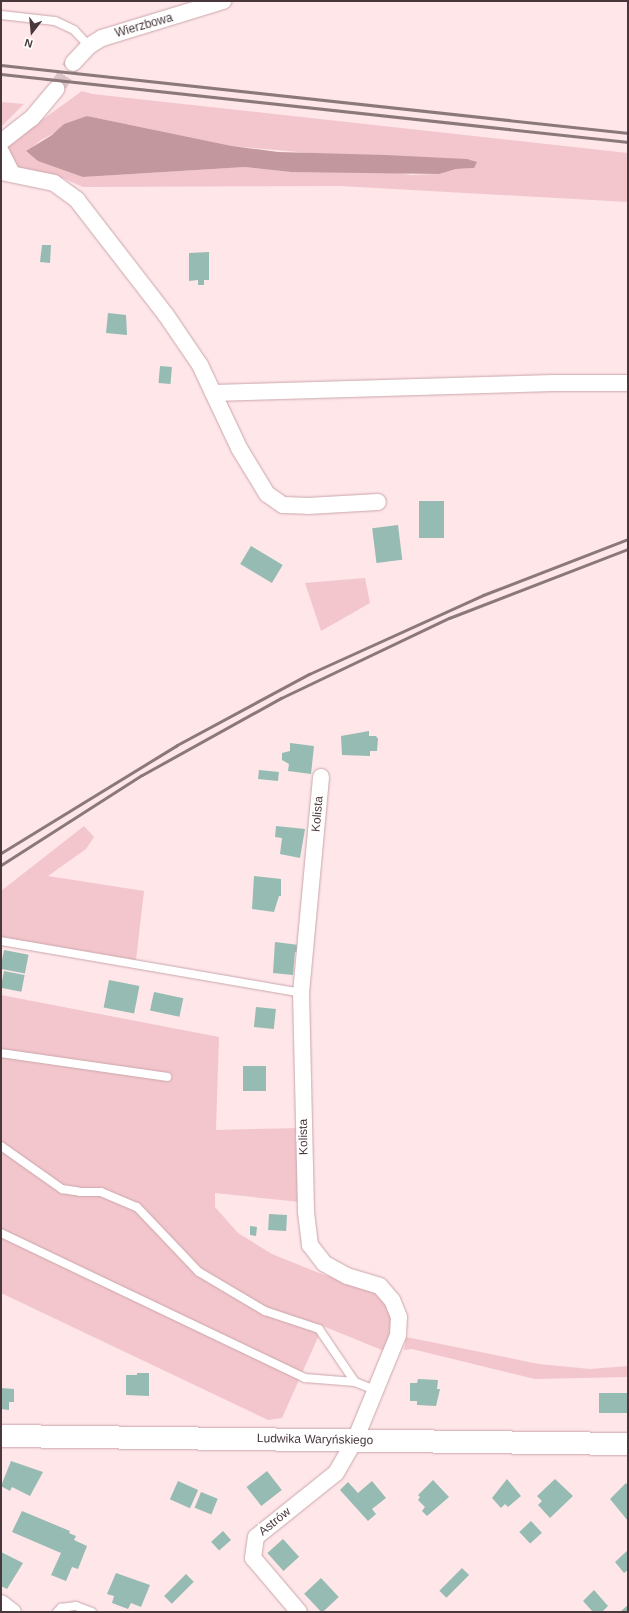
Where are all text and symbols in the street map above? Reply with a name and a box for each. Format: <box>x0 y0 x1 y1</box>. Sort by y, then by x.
street label: Wierzbowa <box>113 11 175 41</box>
north arrow <box>12 12 52 52</box>
text: N <box>23 37 34 50</box>
street label: Kolista <box>309 795 327 833</box>
street label: Kolista <box>296 1119 312 1155</box>
street label: Ludwika Waryńskiego <box>257 1432 373 1448</box>
street label: Astrów <box>256 1505 294 1539</box>

